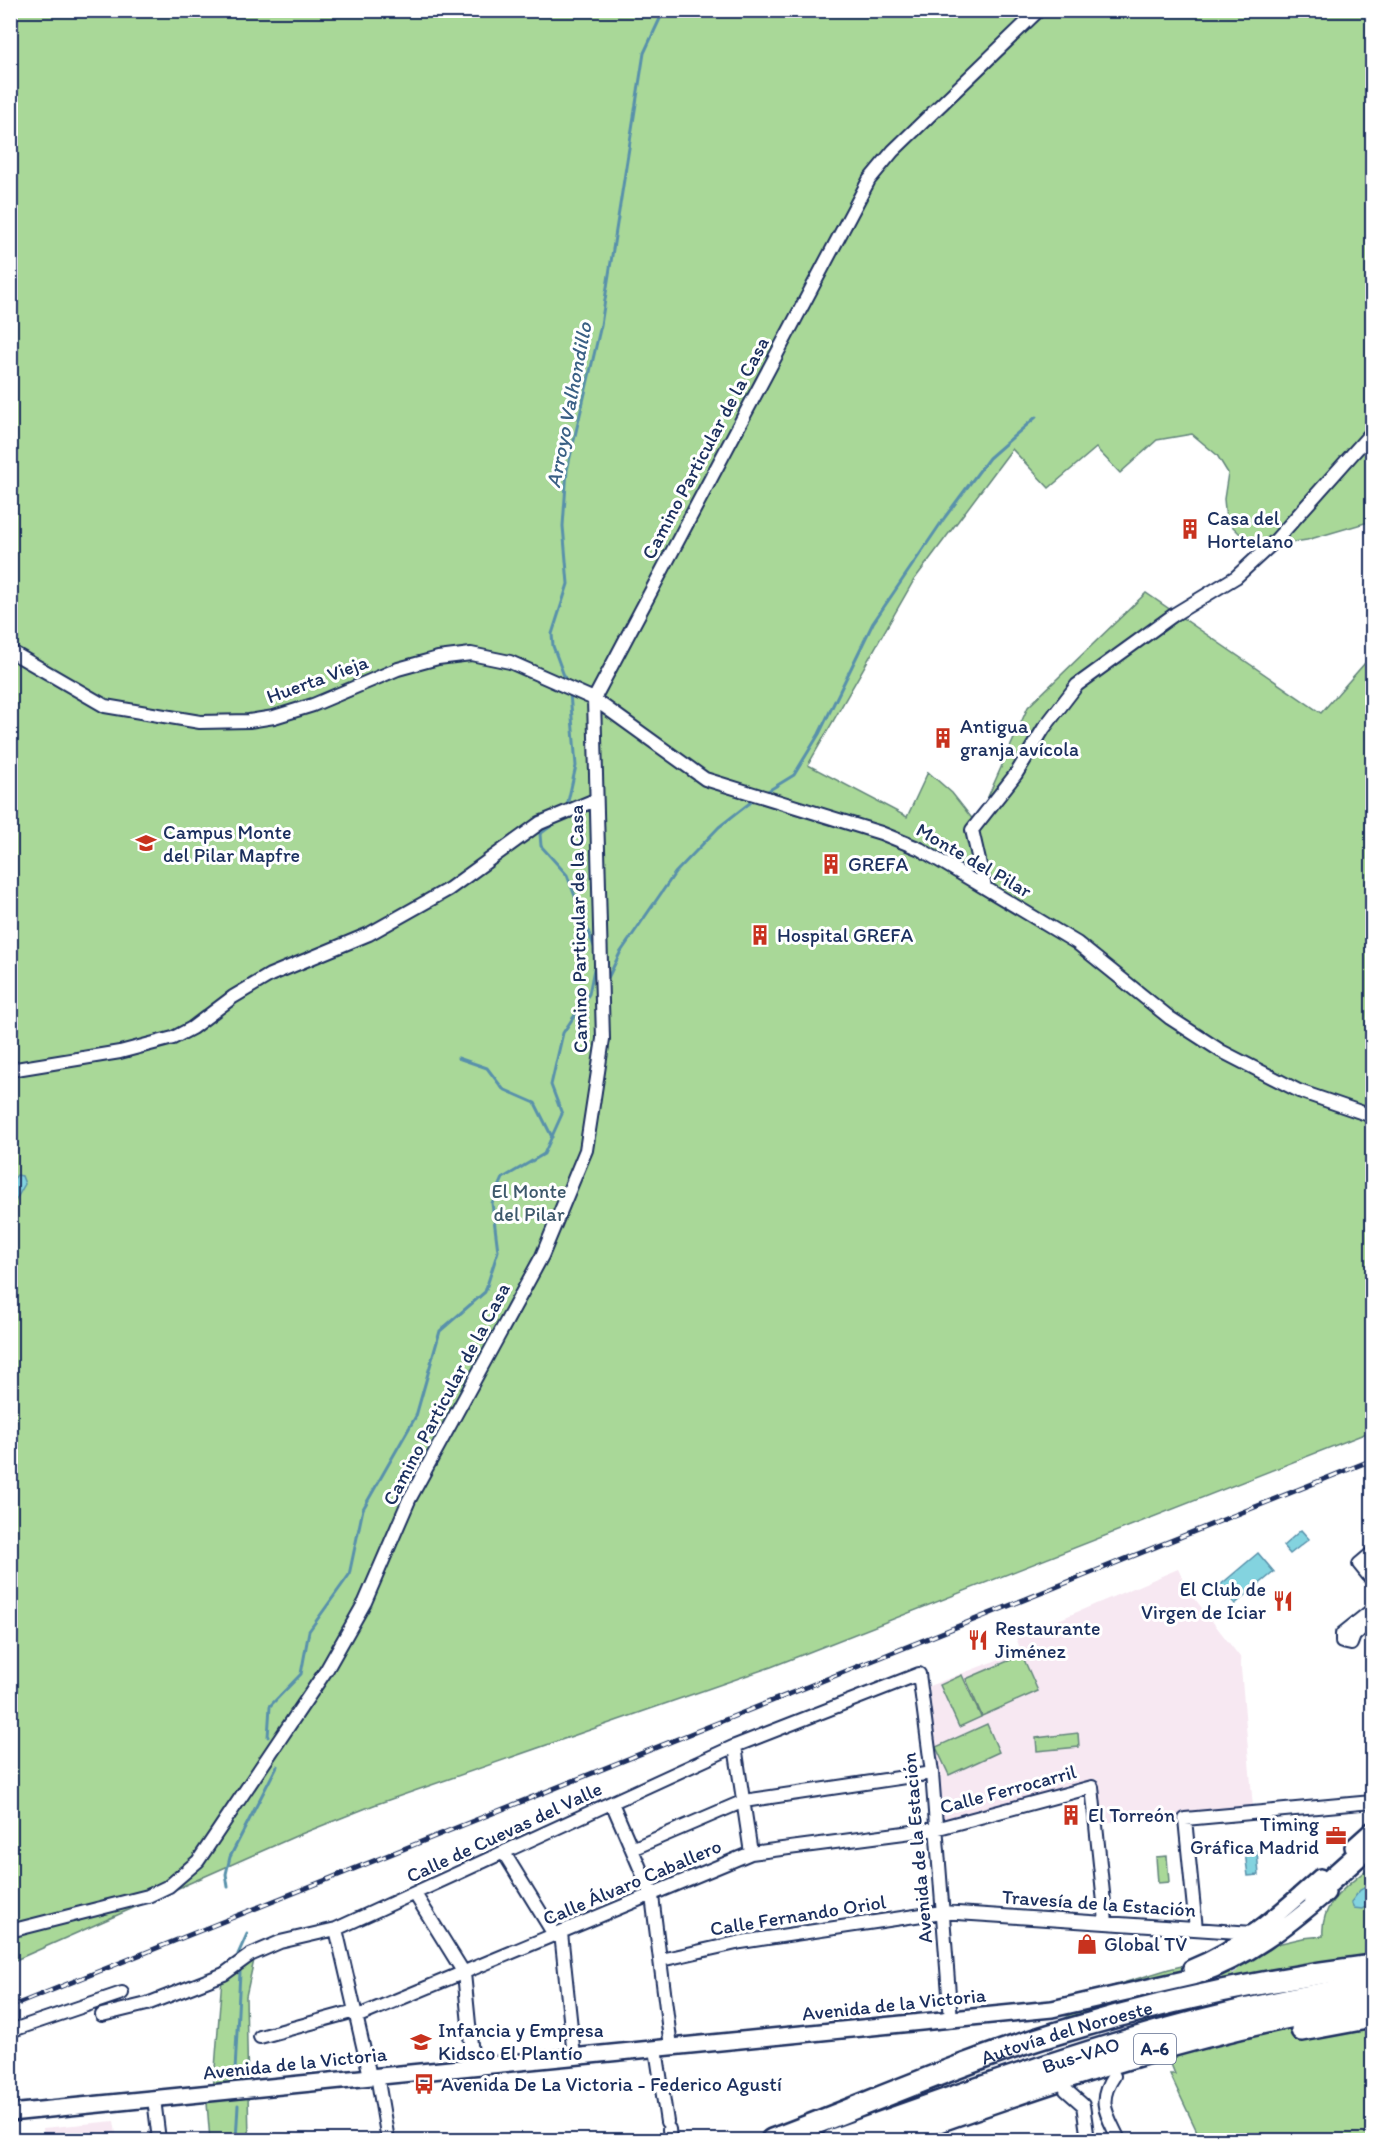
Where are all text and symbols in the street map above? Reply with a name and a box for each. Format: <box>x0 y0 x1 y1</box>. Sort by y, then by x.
water label: Arroyo Valhondillo <box>540 319 597 490</box>
street label: Camino Particular de la Casa <box>636 333 774 563</box>
place label: Casa del Hortelano <box>1207 506 1293 553</box>
building icon: Casa del Hortelano <box>1178 517 1202 541</box>
street label: Huerta Vieja <box>263 649 372 708</box>
place label: Antigua granja avícola <box>960 714 1079 761</box>
building icon: Antigua granja avícola <box>931 726 955 750</box>
street label: Camino Particular de la Casa <box>564 804 592 1053</box>
street label: Monte del Pilar <box>912 817 1036 903</box>
place label: Campus Monte del Pilar Mapfre <box>163 820 300 867</box>
school or university icon: Campus Monte del Pilar Mapfre <box>134 831 158 855</box>
building icon: GREFA <box>819 852 843 876</box>
place label: GREFA <box>848 852 908 876</box>
building icon: Hospital GREFA <box>748 923 772 947</box>
place label: Hospital GREFA <box>777 923 913 947</box>
park label: El Monte del Pilar <box>492 1179 566 1226</box>
street label: Camino Particular de la Casa <box>377 1279 515 1509</box>
place label: El Club de Virgen de Iciar <box>1141 1577 1266 1624</box>
restaurant icon: El Club de Virgen de Iciar <box>1271 1589 1295 1613</box>
place label: Restaurante Jiménez <box>995 1616 1100 1663</box>
restaurant icon: Restaurante Jiménez <box>966 1628 990 1652</box>
street label: Avenida de la Estación <box>897 1752 937 1944</box>
street label: Calle Ferrocarril <box>937 1759 1079 1819</box>
street label: Calle de Cuevas del Valle <box>402 1776 606 1888</box>
building icon: El Torreón <box>1059 1803 1083 1827</box>
place label: El Torreón <box>1088 1803 1175 1827</box>
place label: Timing Gráfica Madrid <box>1190 1812 1320 1859</box>
office icon: Timing Gráfica Madrid <box>1324 1824 1348 1848</box>
street label: Calle Álvaro Caballero <box>539 1834 725 1930</box>
street label: Travesía de la Estación <box>1001 1884 1197 1922</box>
street label: Calle Fernando Oriol <box>708 1889 888 1941</box>
shop icon: Global TV <box>1075 1932 1099 1956</box>
place label: Global TV <box>1104 1932 1187 1956</box>
street label: Avenida de la Victoria <box>801 1982 988 2026</box>
street label: Autovía del Noroeste <box>977 1995 1155 2070</box>
place label: Infancia y Empresa Kidsco El Plantío <box>438 2018 604 2065</box>
school or university icon: Infancia y Empresa Kidsco El Plantío <box>409 2030 433 2054</box>
street label: Bus-VAO <box>1039 2032 1122 2078</box>
road number: A-6 <box>1134 2034 1176 2064</box>
street label: Avenida de la Victoria <box>202 2041 389 2085</box>
bus stop icon: Avenida De La Victoria - Federico Agustí <box>412 2072 436 2096</box>
place label: Avenida De La Victoria - Federico Agustí <box>441 2072 782 2096</box>

